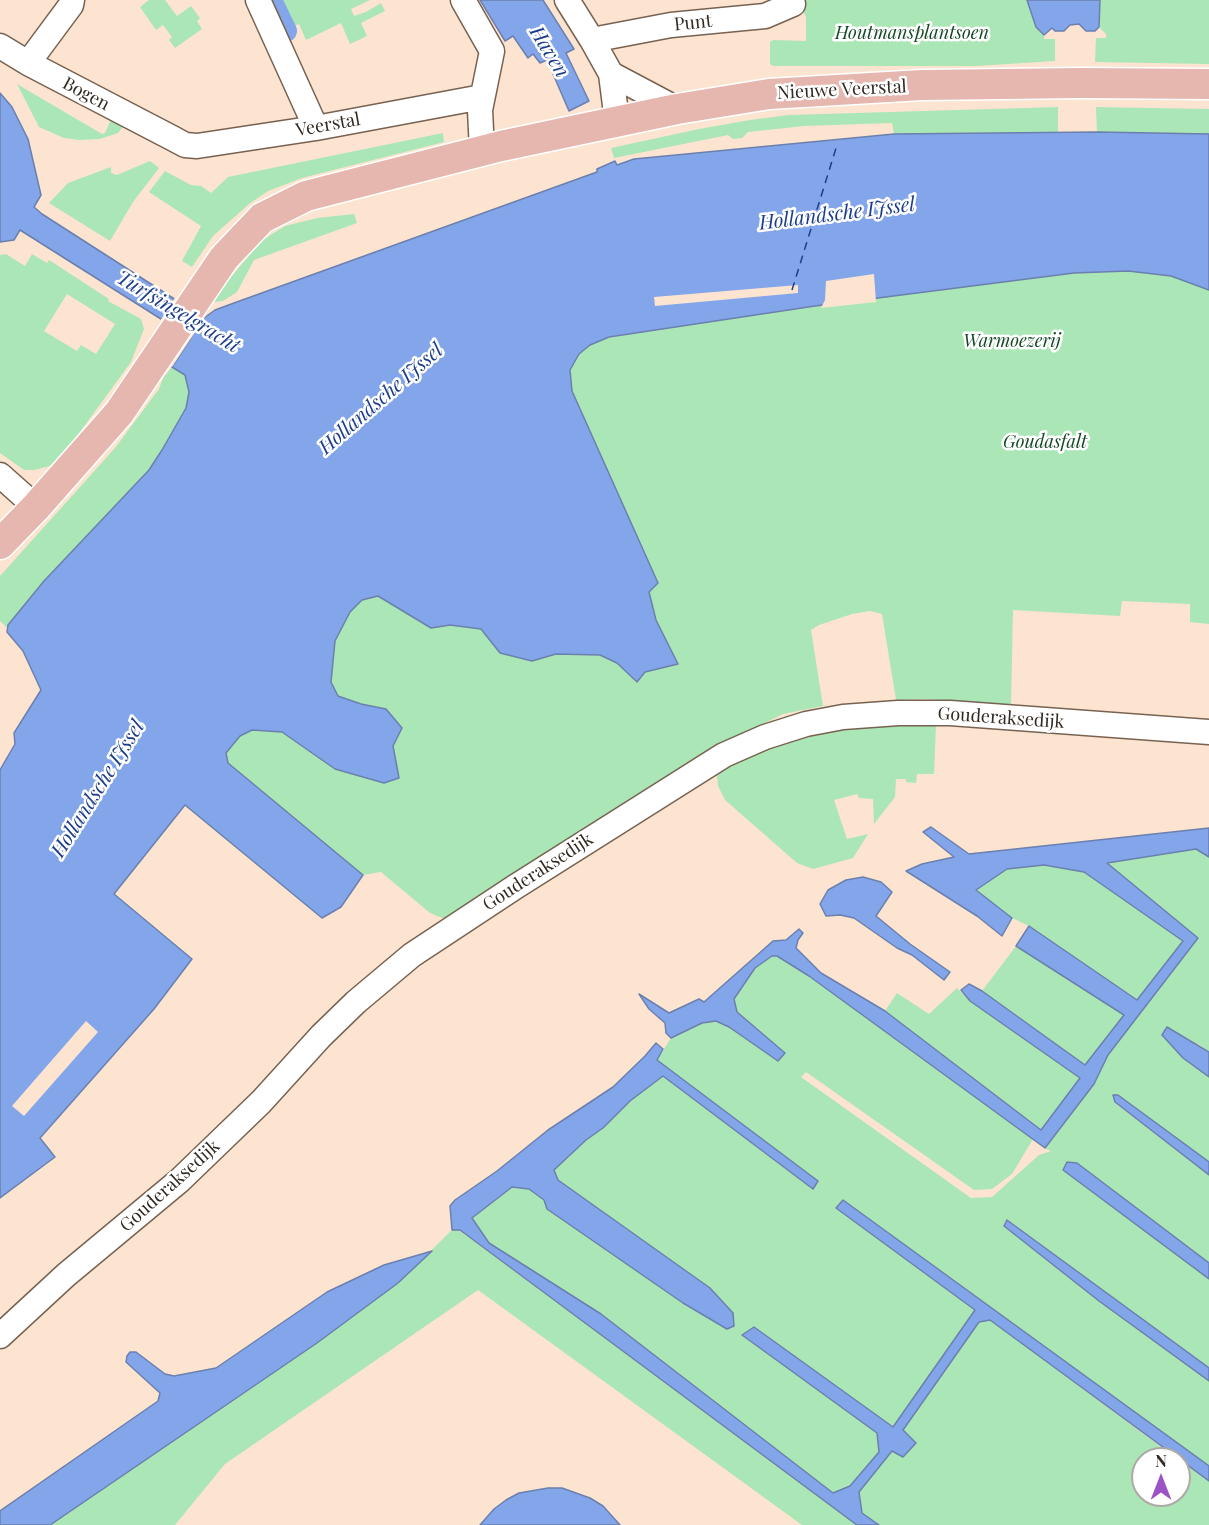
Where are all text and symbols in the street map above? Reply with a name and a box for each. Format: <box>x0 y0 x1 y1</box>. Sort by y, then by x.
street label: Punt <box>673 10 713 36</box>
water label: Haven <box>524 22 574 82</box>
park label: Houtmansplantsoen <box>835 22 989 44</box>
street label: Bogen <box>59 73 113 115</box>
street label: Nieuwe Veerstal <box>777 76 907 104</box>
street label: Veerstal <box>294 109 362 141</box>
water label: Hollandsche IJssel <box>758 193 916 235</box>
water label: Turfsingelgracht <box>112 266 244 358</box>
park label: Warmoezerij <box>963 330 1061 352</box>
water label: Hollandsche IJssel <box>314 338 448 460</box>
park label: Goudasfalt <box>1003 431 1087 453</box>
street label: Gouderaksedijk <box>937 703 1065 733</box>
water label: Hollandsche IJssel <box>46 716 150 862</box>
street label: Gouderaksedijk <box>479 828 597 916</box>
street label: Gouderaksedijk <box>116 1135 224 1237</box>
north arrow <box>1131 1447 1191 1507</box>
text: N <box>1155 1450 1167 1471</box>

